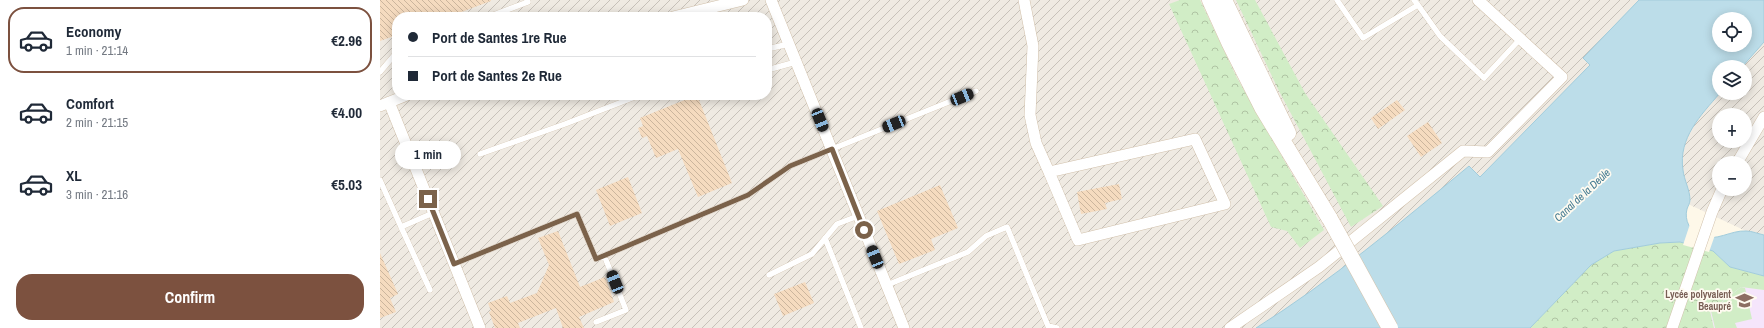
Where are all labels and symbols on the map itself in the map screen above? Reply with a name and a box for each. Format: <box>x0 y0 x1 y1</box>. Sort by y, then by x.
car <box>949 87 975 107</box>
car <box>810 107 830 133</box>
car <box>881 114 907 134</box>
callout: 1 min <box>395 141 461 169</box>
water label: Canal de la Deûle <box>1551 165 1613 225</box>
route end <box>419 190 437 208</box>
route start <box>855 221 873 239</box>
car <box>865 244 885 270</box>
car <box>605 269 625 295</box>
place label: Lycée polyvalent Beaupré <box>1665 288 1731 313</box>
school or university icon: Lycée polyvalent Beaupré <box>1734 290 1754 310</box>

